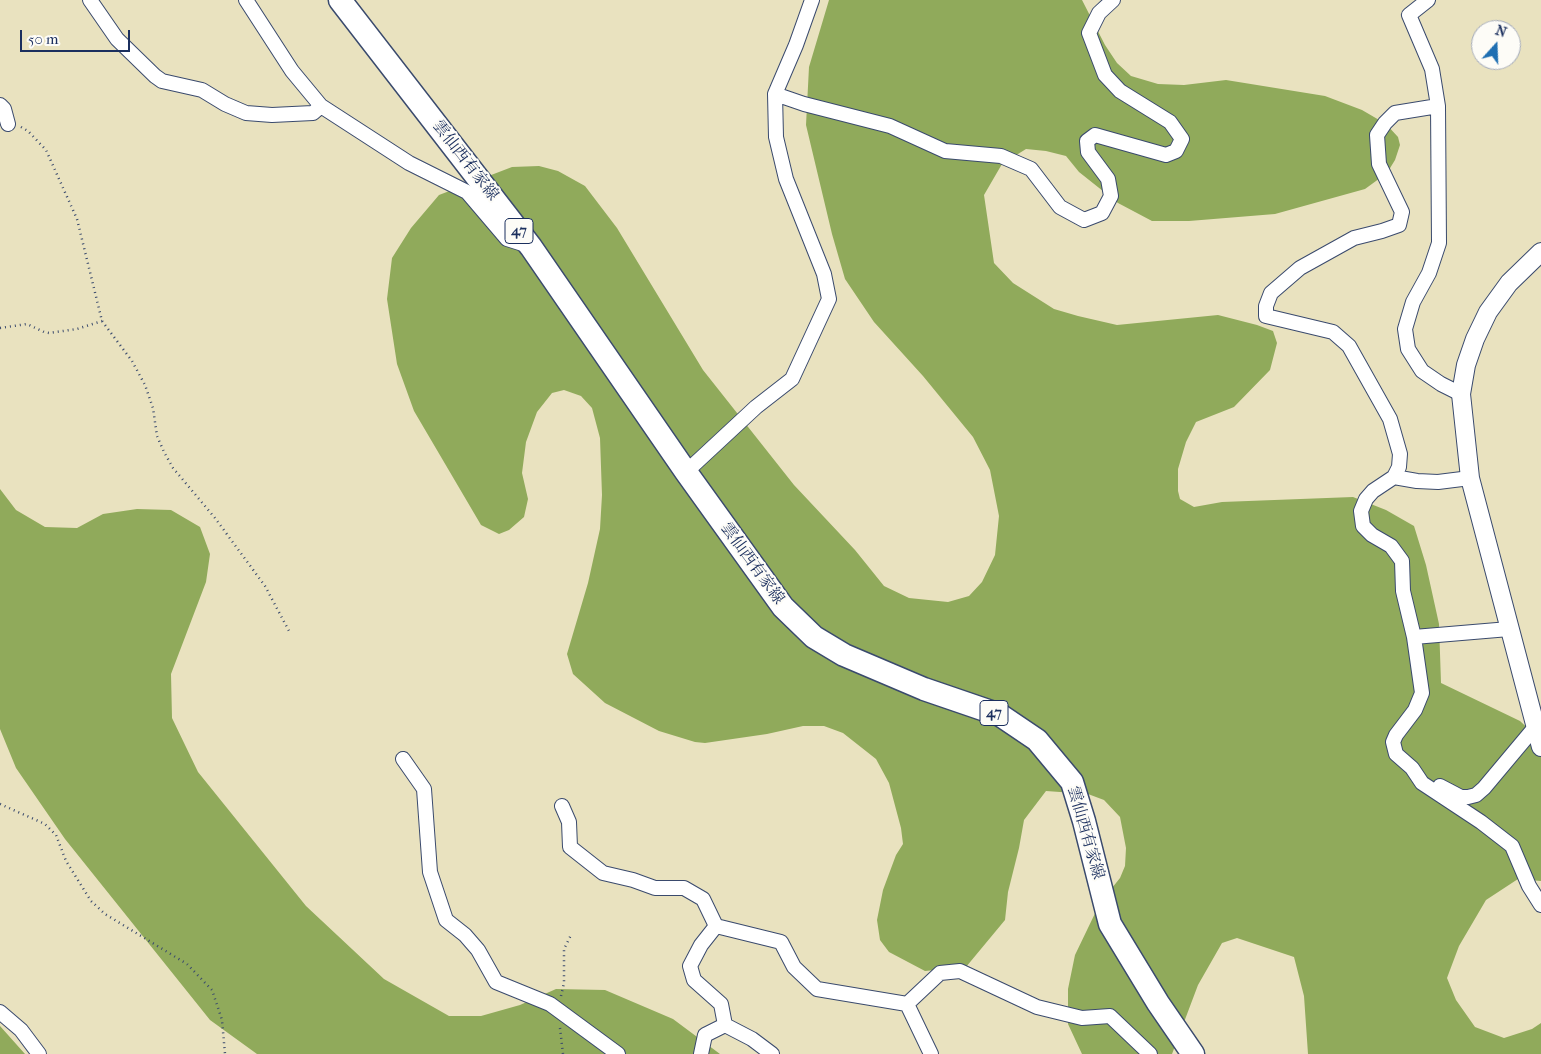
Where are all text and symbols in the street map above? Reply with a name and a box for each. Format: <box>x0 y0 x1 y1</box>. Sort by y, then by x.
scale bar <box>22 20 132 52</box>
north arrow <box>1471 20 1521 70</box>
text: N <box>1493 22 1509 41</box>
text: 50 m <box>28 30 58 48</box>
street label: 雲仙西有家線 <box>428 117 502 205</box>
road number: 47 <box>505 218 533 244</box>
street label: 雲仙西有家線 <box>716 520 788 608</box>
road number: 47 <box>980 700 1008 726</box>
street label: 雲仙西有家線 <box>1063 784 1107 882</box>

